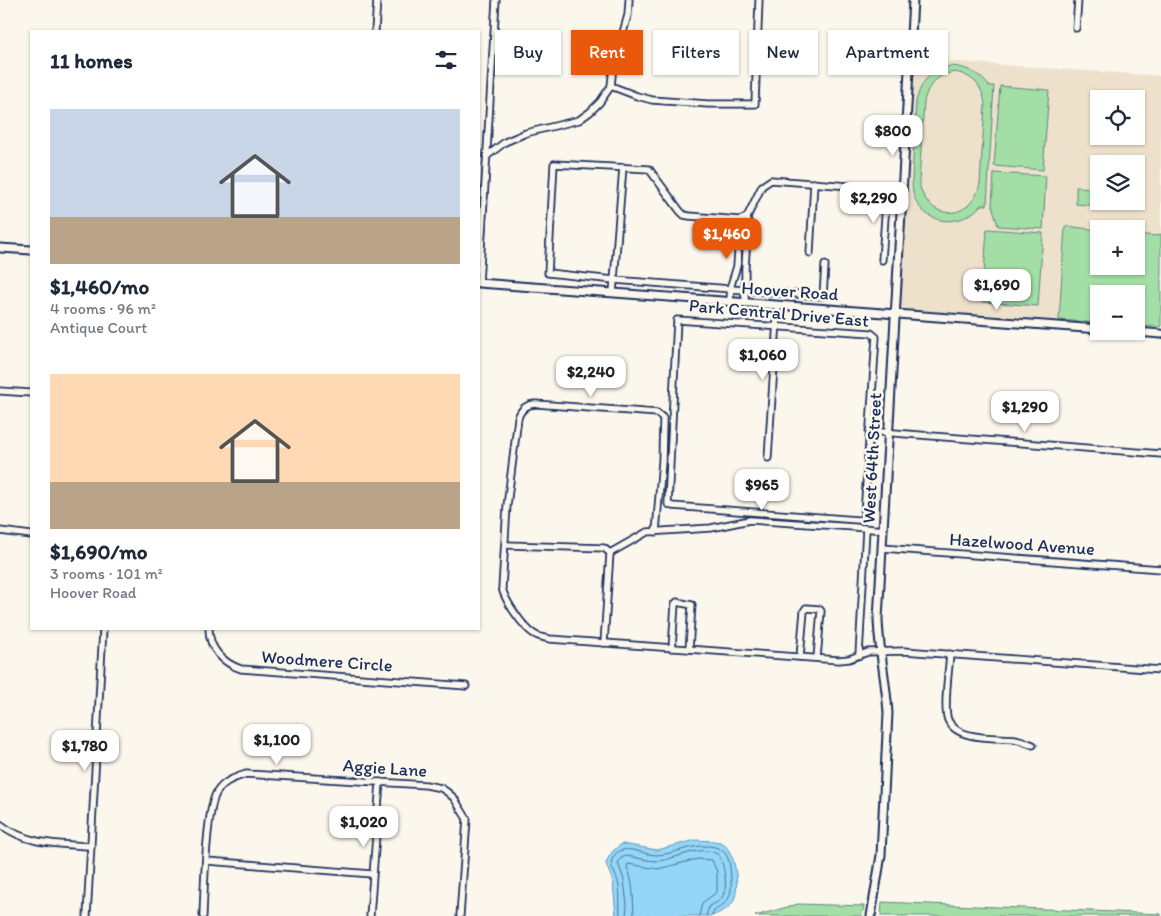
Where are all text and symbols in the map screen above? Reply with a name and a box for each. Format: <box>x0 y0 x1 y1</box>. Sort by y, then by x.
chip: Buy <box>495 30 561 75</box>
chip: Rent <box>571 30 643 75</box>
chip: Filters <box>653 30 739 75</box>
chip: New <box>749 30 818 75</box>
chip: Apartment <box>828 30 948 75</box>
icon: filters <box>432 46 460 74</box>
text: 11 homes <box>50 48 133 73</box>
map controls <box>1090 90 1145 340</box>
button: locate <box>1090 90 1145 145</box>
pin: $800 <box>863 114 923 157</box>
text: $800 <box>875 121 911 140</box>
icon: home <box>210 141 300 231</box>
button: layers <box>1090 155 1145 210</box>
pin: $2,290 <box>833 182 915 224</box>
text: $2,290 <box>851 188 897 207</box>
pin: $1,460 <box>686 218 768 260</box>
button: + <box>1090 220 1145 275</box>
text: $1,460 <box>703 224 751 243</box>
pin: $1,690 <box>956 268 1038 311</box>
text: $1,460/mo <box>50 274 149 299</box>
text: $1,690 <box>974 275 1020 294</box>
street label: Hoover Road <box>741 277 839 305</box>
button: − <box>1090 285 1145 340</box>
street label: Park Central Drive East <box>688 294 870 332</box>
text: 4 rooms · 96 m² <box>50 299 156 318</box>
text: Antique Court <box>50 318 147 337</box>
pin: $1,060 <box>722 338 804 381</box>
text: $1,060 <box>739 345 787 364</box>
pin: $2,240 <box>550 356 632 398</box>
text: $2,240 <box>567 362 615 381</box>
pin: $1,290 <box>984 390 1066 433</box>
street label: West 64th Street <box>858 392 886 524</box>
text: $1,290 <box>1002 397 1048 416</box>
icon: home <box>210 406 300 496</box>
pin: $965 <box>732 468 792 511</box>
text: $965 <box>745 475 779 494</box>
street label: Hazelwood Avenue <box>949 528 1095 560</box>
text: $1,690/mo <box>50 539 148 564</box>
text: 3 rooms · 101 m² <box>50 564 163 583</box>
text: Hoover Road <box>50 583 136 602</box>
street label: Woodmere Circle <box>261 645 393 677</box>
pin: $1,100 <box>236 724 318 766</box>
pin: $1,780 <box>44 730 126 772</box>
text: $1,100 <box>254 730 300 749</box>
text: $1,780 <box>62 736 108 755</box>
street label: Aggie Lane <box>342 754 428 782</box>
pin: $1,020 <box>323 806 405 848</box>
text: $1,020 <box>340 812 388 831</box>

